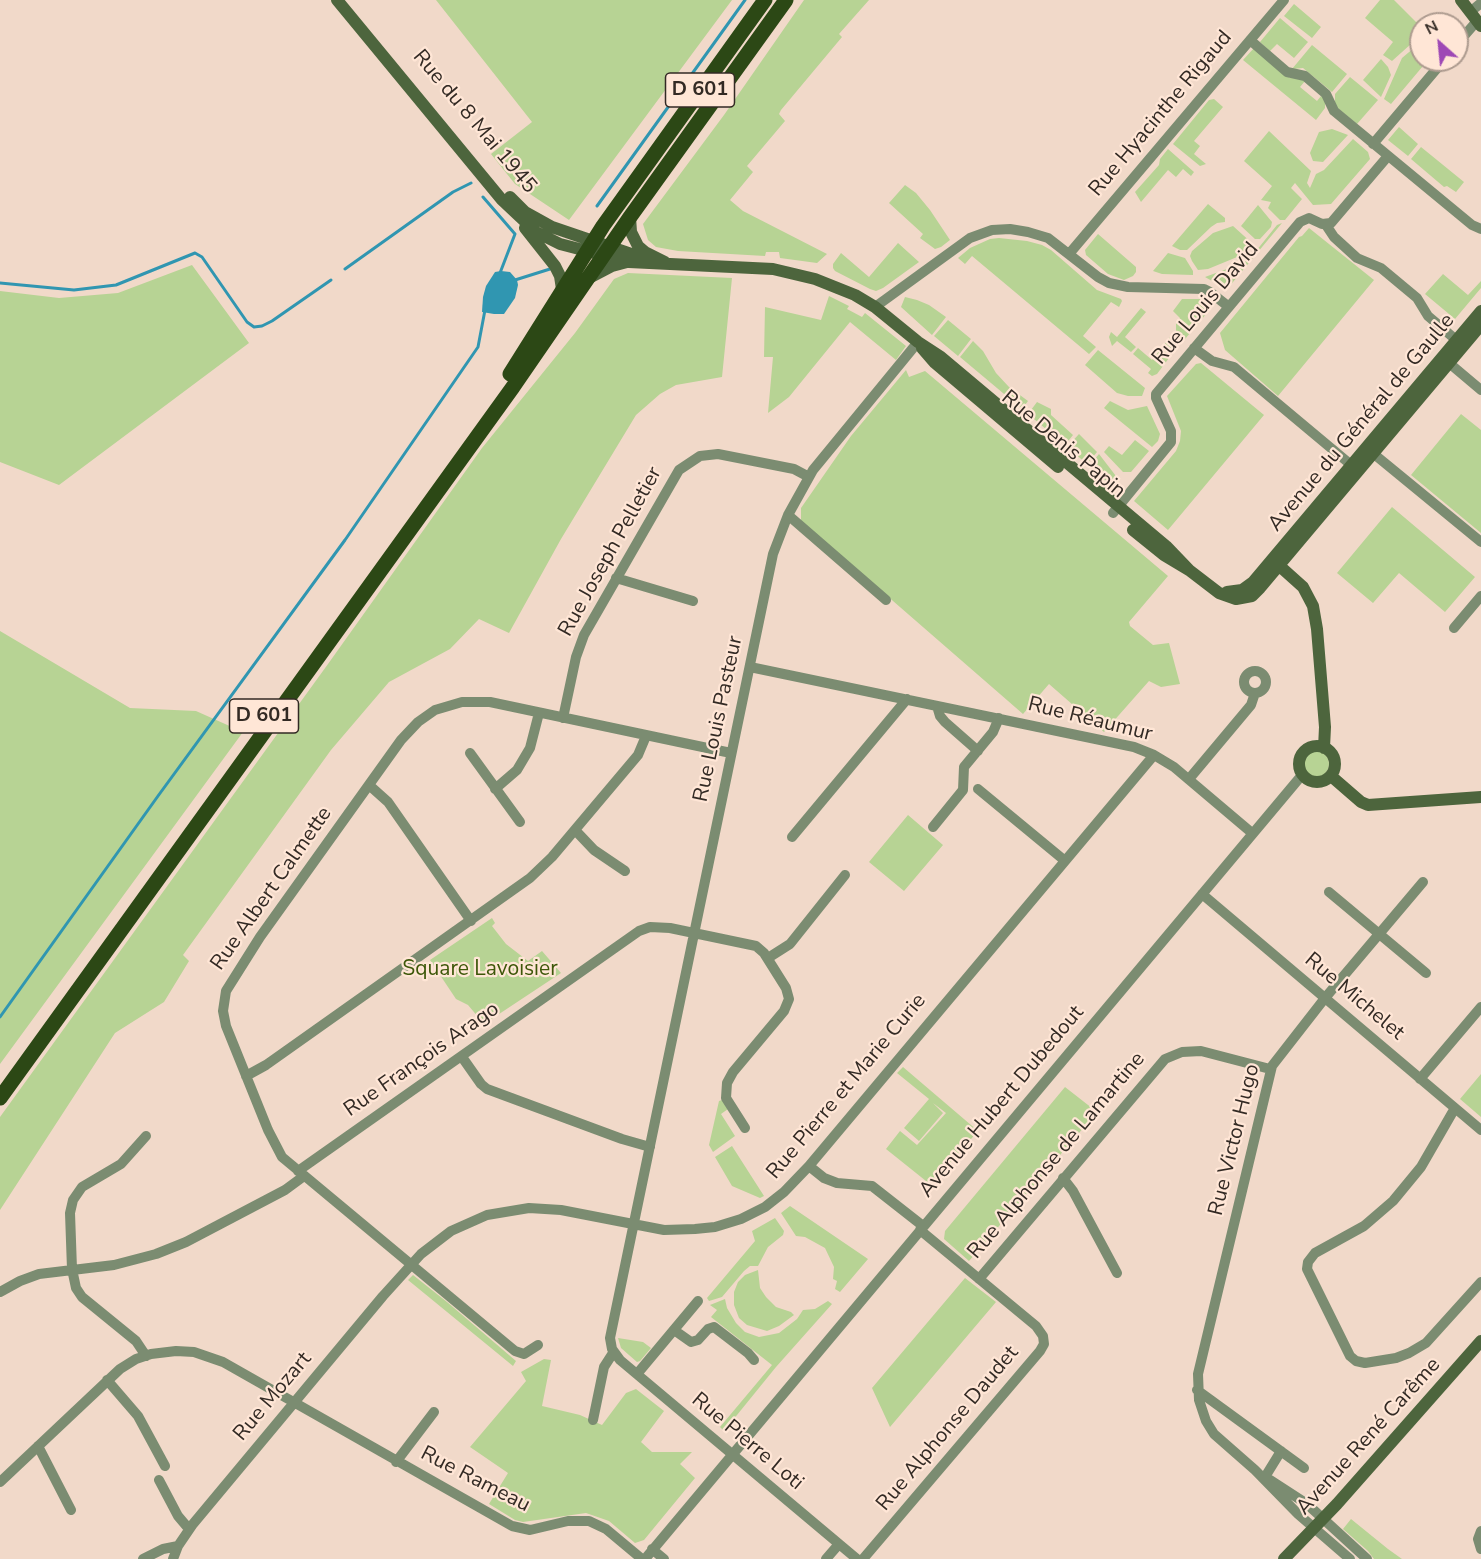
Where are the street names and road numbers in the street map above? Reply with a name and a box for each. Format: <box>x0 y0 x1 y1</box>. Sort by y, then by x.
street label: Rue Hyacinthe Rigaud <box>1084 26 1238 202</box>
street label: Rue du 8 Mai 1945 <box>407 45 541 199</box>
road number: D 601 <box>666 73 734 107</box>
street label: Rue Louis David <box>1147 238 1265 370</box>
street label: Avenue du Général de Gaulle <box>1264 309 1460 537</box>
street label: Rue Denis Papin <box>996 386 1130 504</box>
street label: Rue Joseph Pelletier <box>554 463 668 641</box>
street label: Rue Louis Pasteur <box>689 634 749 804</box>
street label: Rue Réaumur <box>1025 692 1155 748</box>
road number: D 601 <box>230 699 298 733</box>
street label: Rue Albert Calmette <box>206 802 338 976</box>
street label: Rue Michelet <box>1299 948 1409 1046</box>
street label: Rue Pierre et Marie Curie <box>762 989 932 1185</box>
street label: Rue François Arago <box>340 997 504 1123</box>
street label: Avenue Hubert Dubedout <box>914 1001 1090 1203</box>
street label: Rue Alphonse de Lamartine <box>963 1047 1151 1265</box>
street label: Rue Victor Hugo <box>1204 1062 1266 1218</box>
street label: Rue Alphonse Daudet <box>872 1341 1024 1517</box>
street label: Rue Mozart <box>229 1348 317 1446</box>
street label: Avenue René Carême <box>1292 1353 1446 1521</box>
street label: Rue Pierre Loti <box>686 1388 808 1496</box>
street label: Rue Rameau <box>416 1442 534 1518</box>

